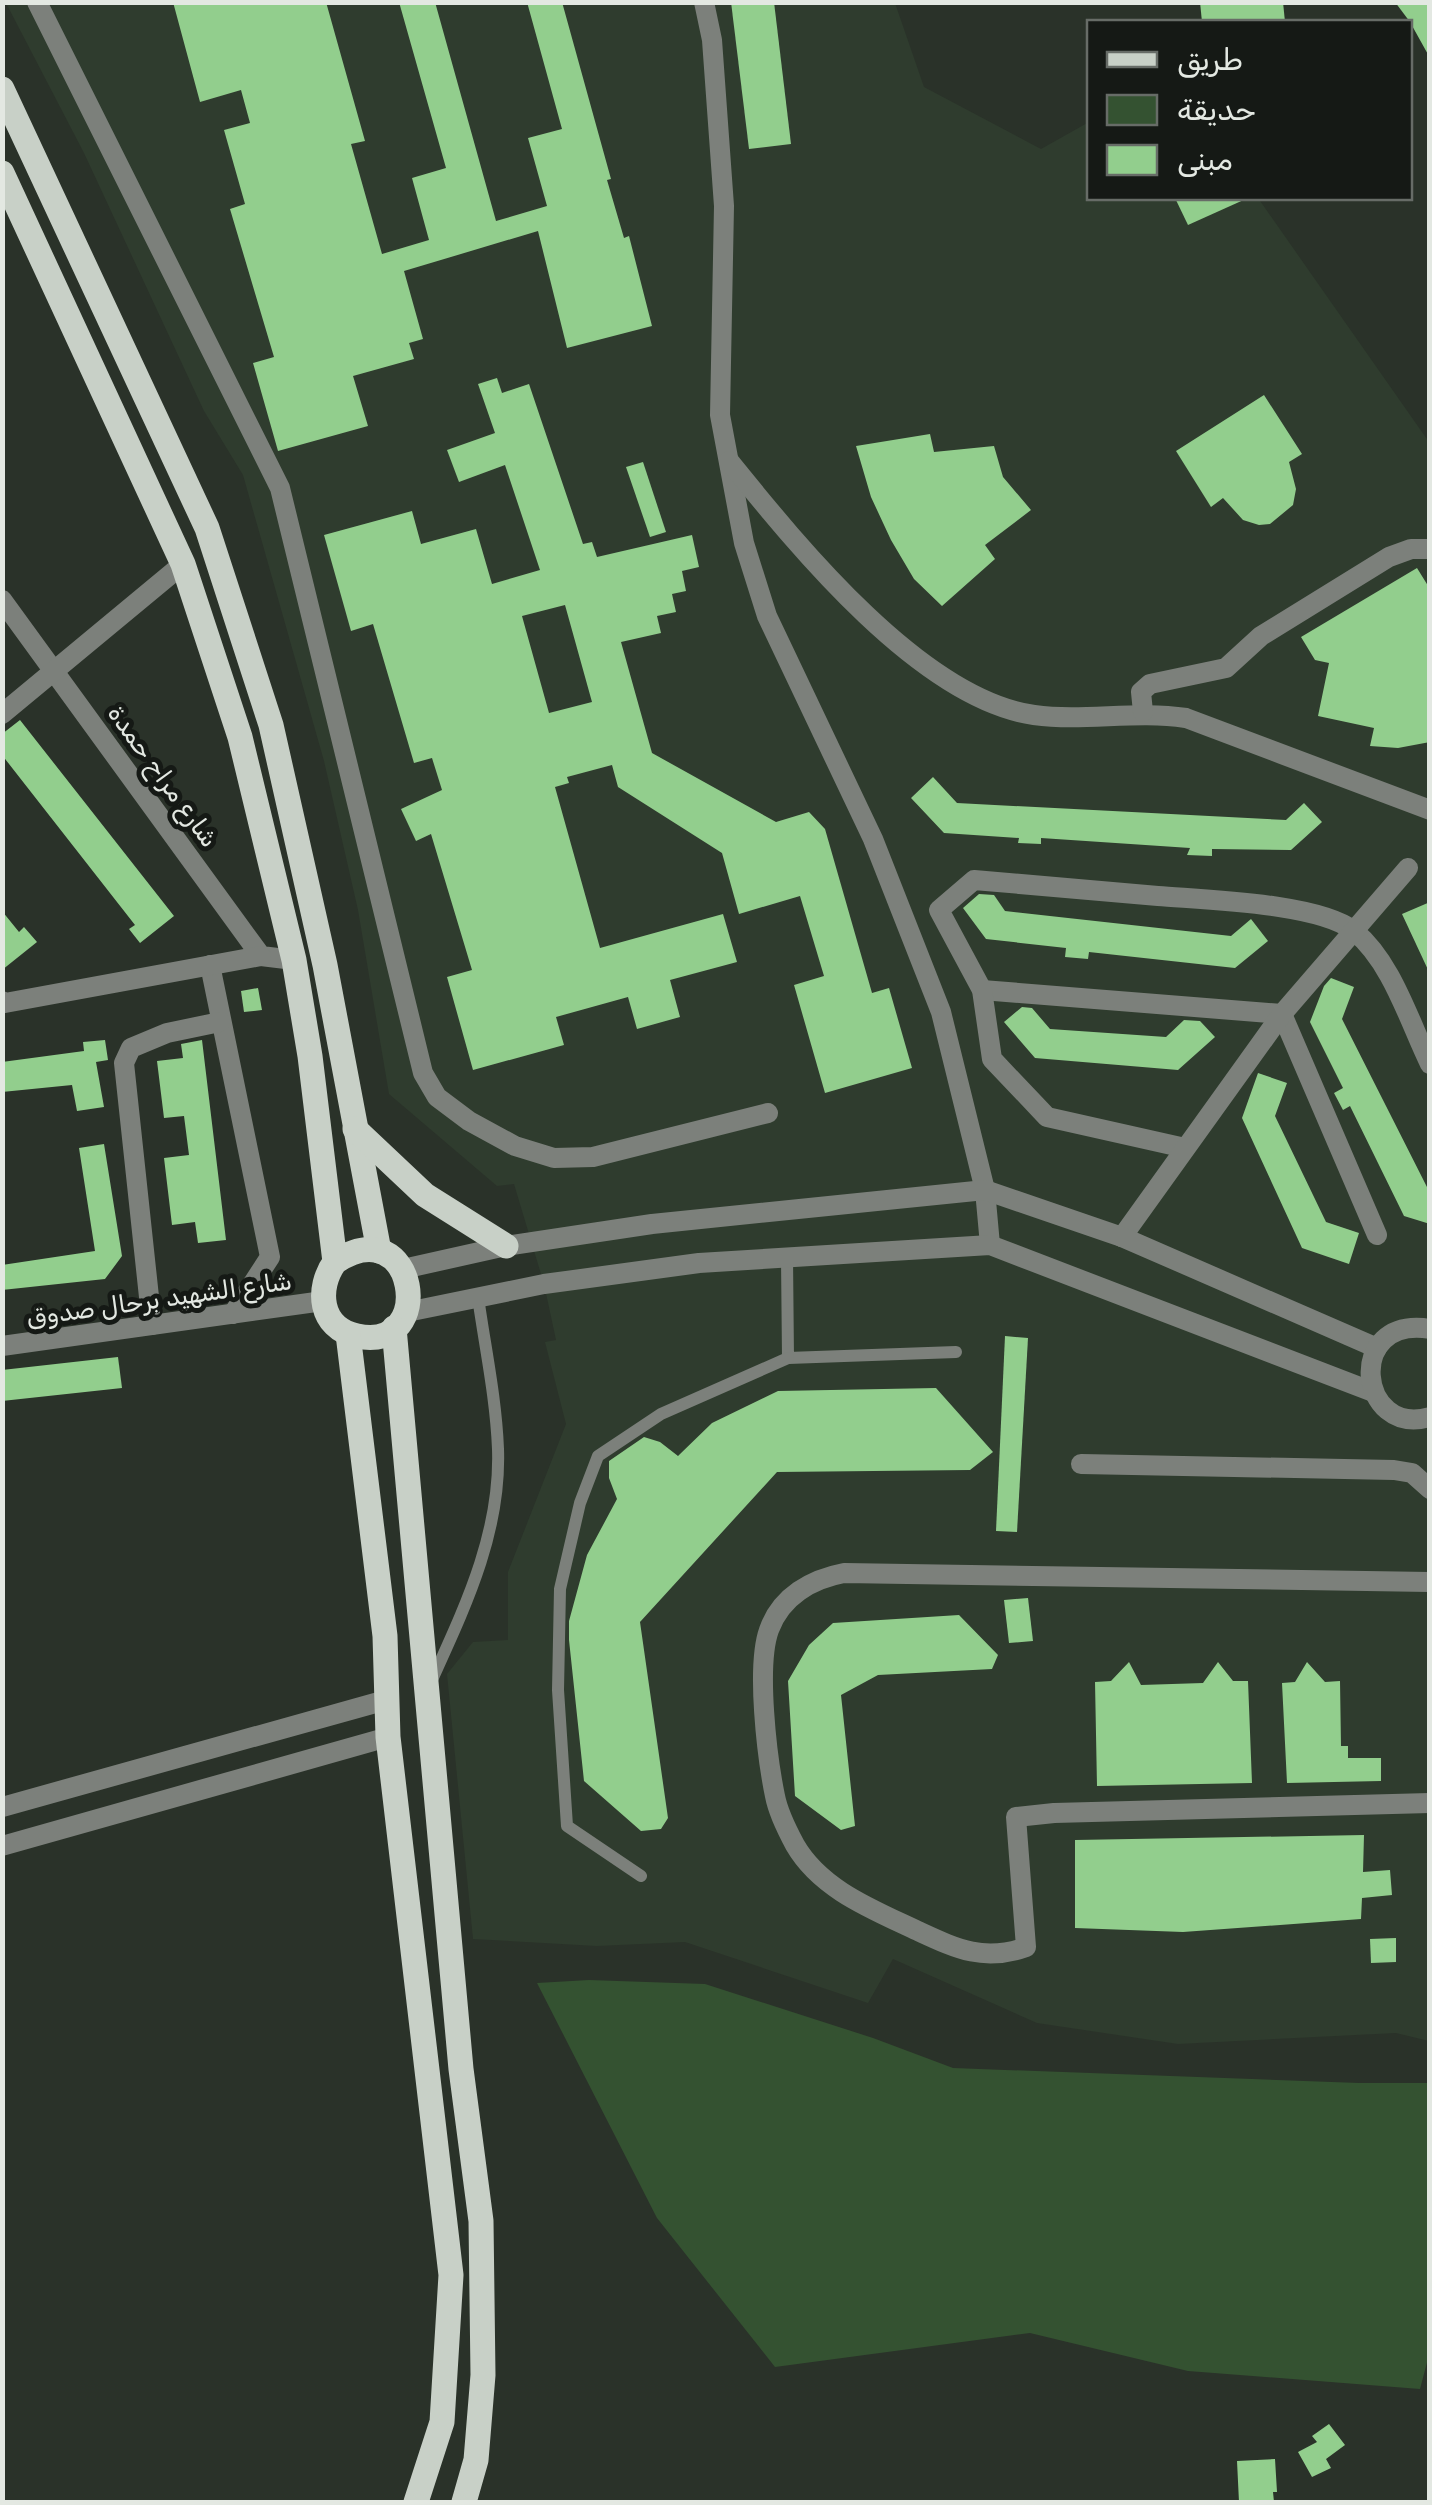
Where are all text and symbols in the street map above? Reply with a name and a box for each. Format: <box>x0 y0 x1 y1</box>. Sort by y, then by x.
legend <box>1087 20 1412 200</box>
text: طريق <box>1177 42 1243 78</box>
text: حديقة <box>1177 92 1256 128</box>
text: مبنى <box>1177 142 1233 178</box>
street label: شارع مراح حمدة <box>99 699 224 855</box>
street label: شارع الشهيد برحال صدوق <box>24 1266 294 1335</box>

